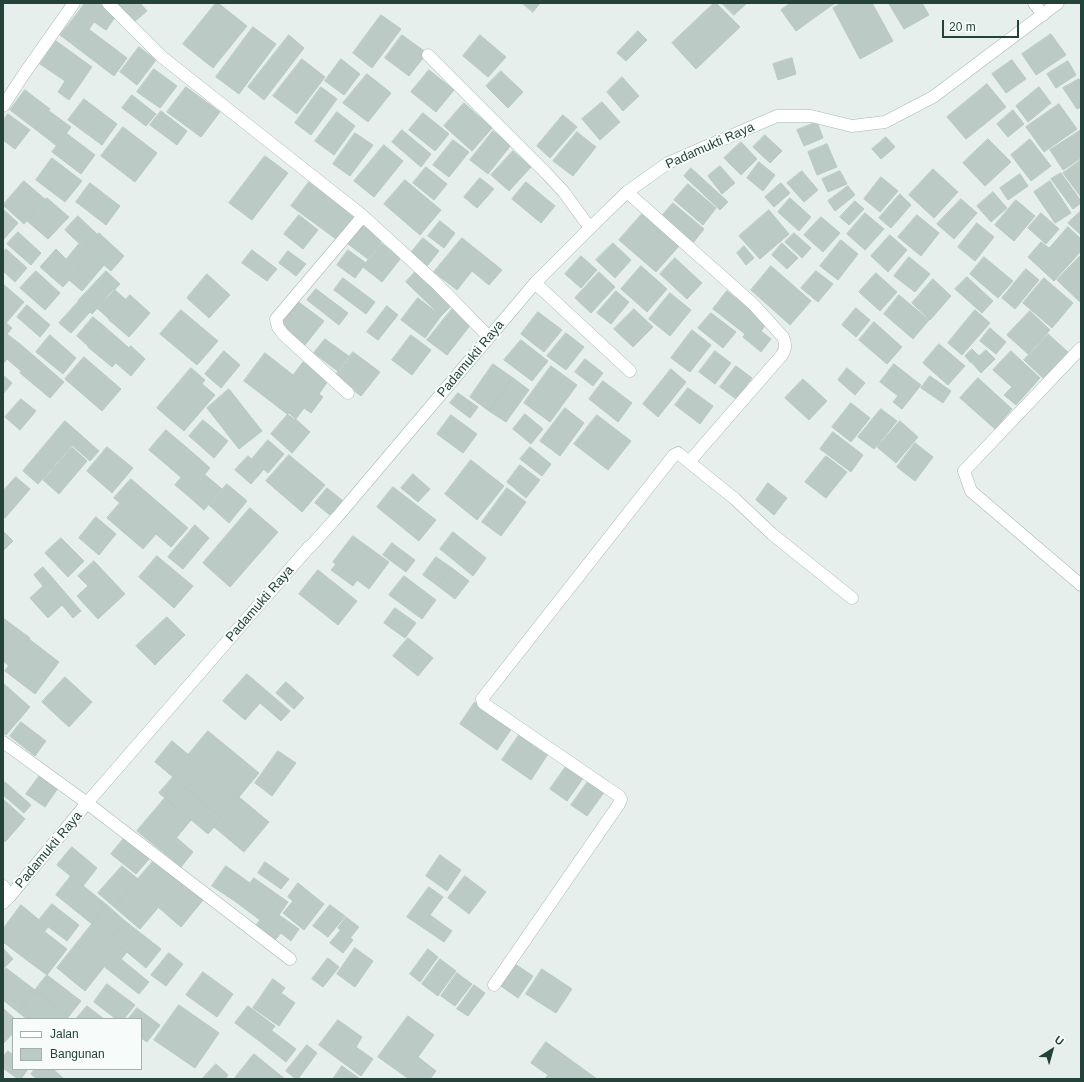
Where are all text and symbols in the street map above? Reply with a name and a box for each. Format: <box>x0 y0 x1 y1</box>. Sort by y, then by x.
scale bar <box>944 12 1021 38</box>
text: 20 m <box>949 20 976 34</box>
street label: Padamukti Raya <box>663 119 757 173</box>
street label: Padamukti Raya <box>434 317 508 401</box>
street label: Padamukti Raya <box>223 563 297 645</box>
street label: Padamukti Raya <box>12 808 86 892</box>
legend <box>12 1018 142 1070</box>
text: Jalan <box>50 1027 79 1041</box>
north arrow <box>1032 1030 1072 1070</box>
text: U <box>1052 1033 1066 1048</box>
text: Bangunan <box>50 1047 105 1061</box>

